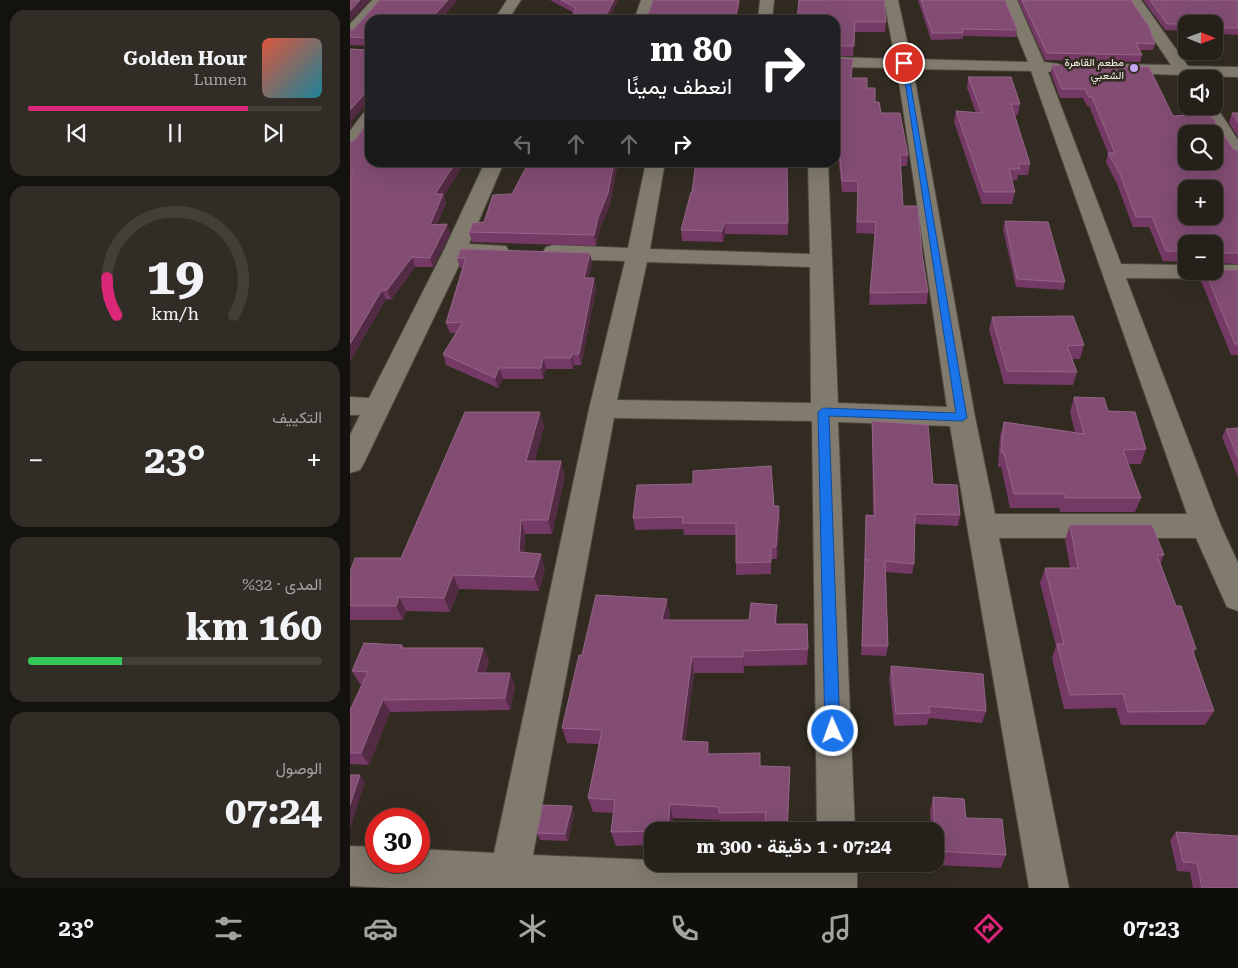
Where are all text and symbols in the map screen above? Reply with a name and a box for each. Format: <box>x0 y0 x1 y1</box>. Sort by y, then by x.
north arrow <box>1178 15 1222 60</box>
map controls <box>1178 15 1223 280</box>
text: 80 m <box>650 29 732 70</box>
icon: right <box>750 35 815 100</box>
pin <box>883 42 925 84</box>
text: Golden Hour <box>123 47 247 70</box>
icon: arrive <box>890 49 918 77</box>
place label: مطعم القاهرة الشعبي <box>1064 56 1124 85</box>
marker: مطعم القاهرة الشعبي <box>1128 62 1140 74</box>
text: Lumen <box>193 70 247 89</box>
button: sound <box>1178 70 1223 115</box>
text: انعطف يمينًا <box>627 74 732 99</box>
icon: previous <box>63 119 91 147</box>
icon: pause <box>161 119 189 147</box>
icon: next <box>259 119 287 147</box>
button: search <box>1178 125 1223 170</box>
icon: left <box>509 130 537 158</box>
icon: ahead <box>562 130 590 158</box>
icon: ahead <box>615 130 643 158</box>
icon: right <box>668 130 696 158</box>
button: + <box>1178 180 1223 225</box>
button: − <box>1178 235 1223 280</box>
text: 19 <box>146 246 204 307</box>
text: km/h <box>151 303 199 324</box>
text: التكييف <box>272 408 322 427</box>
text: 23° <box>144 438 206 482</box>
text: − <box>28 444 44 477</box>
text: + <box>306 444 322 477</box>
text: المدى · 32% <box>242 575 322 594</box>
text: 160 km <box>186 605 322 649</box>
position arrow <box>806 704 858 756</box>
text: الوصول <box>276 759 322 778</box>
text: 07:24 <box>225 789 322 833</box>
speed limit sign: 30 <box>365 808 430 873</box>
text: 07:24 · 1 دقيقة · 300 m <box>697 835 891 858</box>
icon: filters <box>211 911 246 946</box>
icon: car <box>363 911 398 946</box>
icon: climate <box>515 911 550 946</box>
icon: phone <box>667 911 702 946</box>
icon: music <box>819 911 854 946</box>
icon: directions <box>971 911 1006 946</box>
text: 23° <box>59 916 94 941</box>
text: 07:23 <box>1123 916 1180 941</box>

